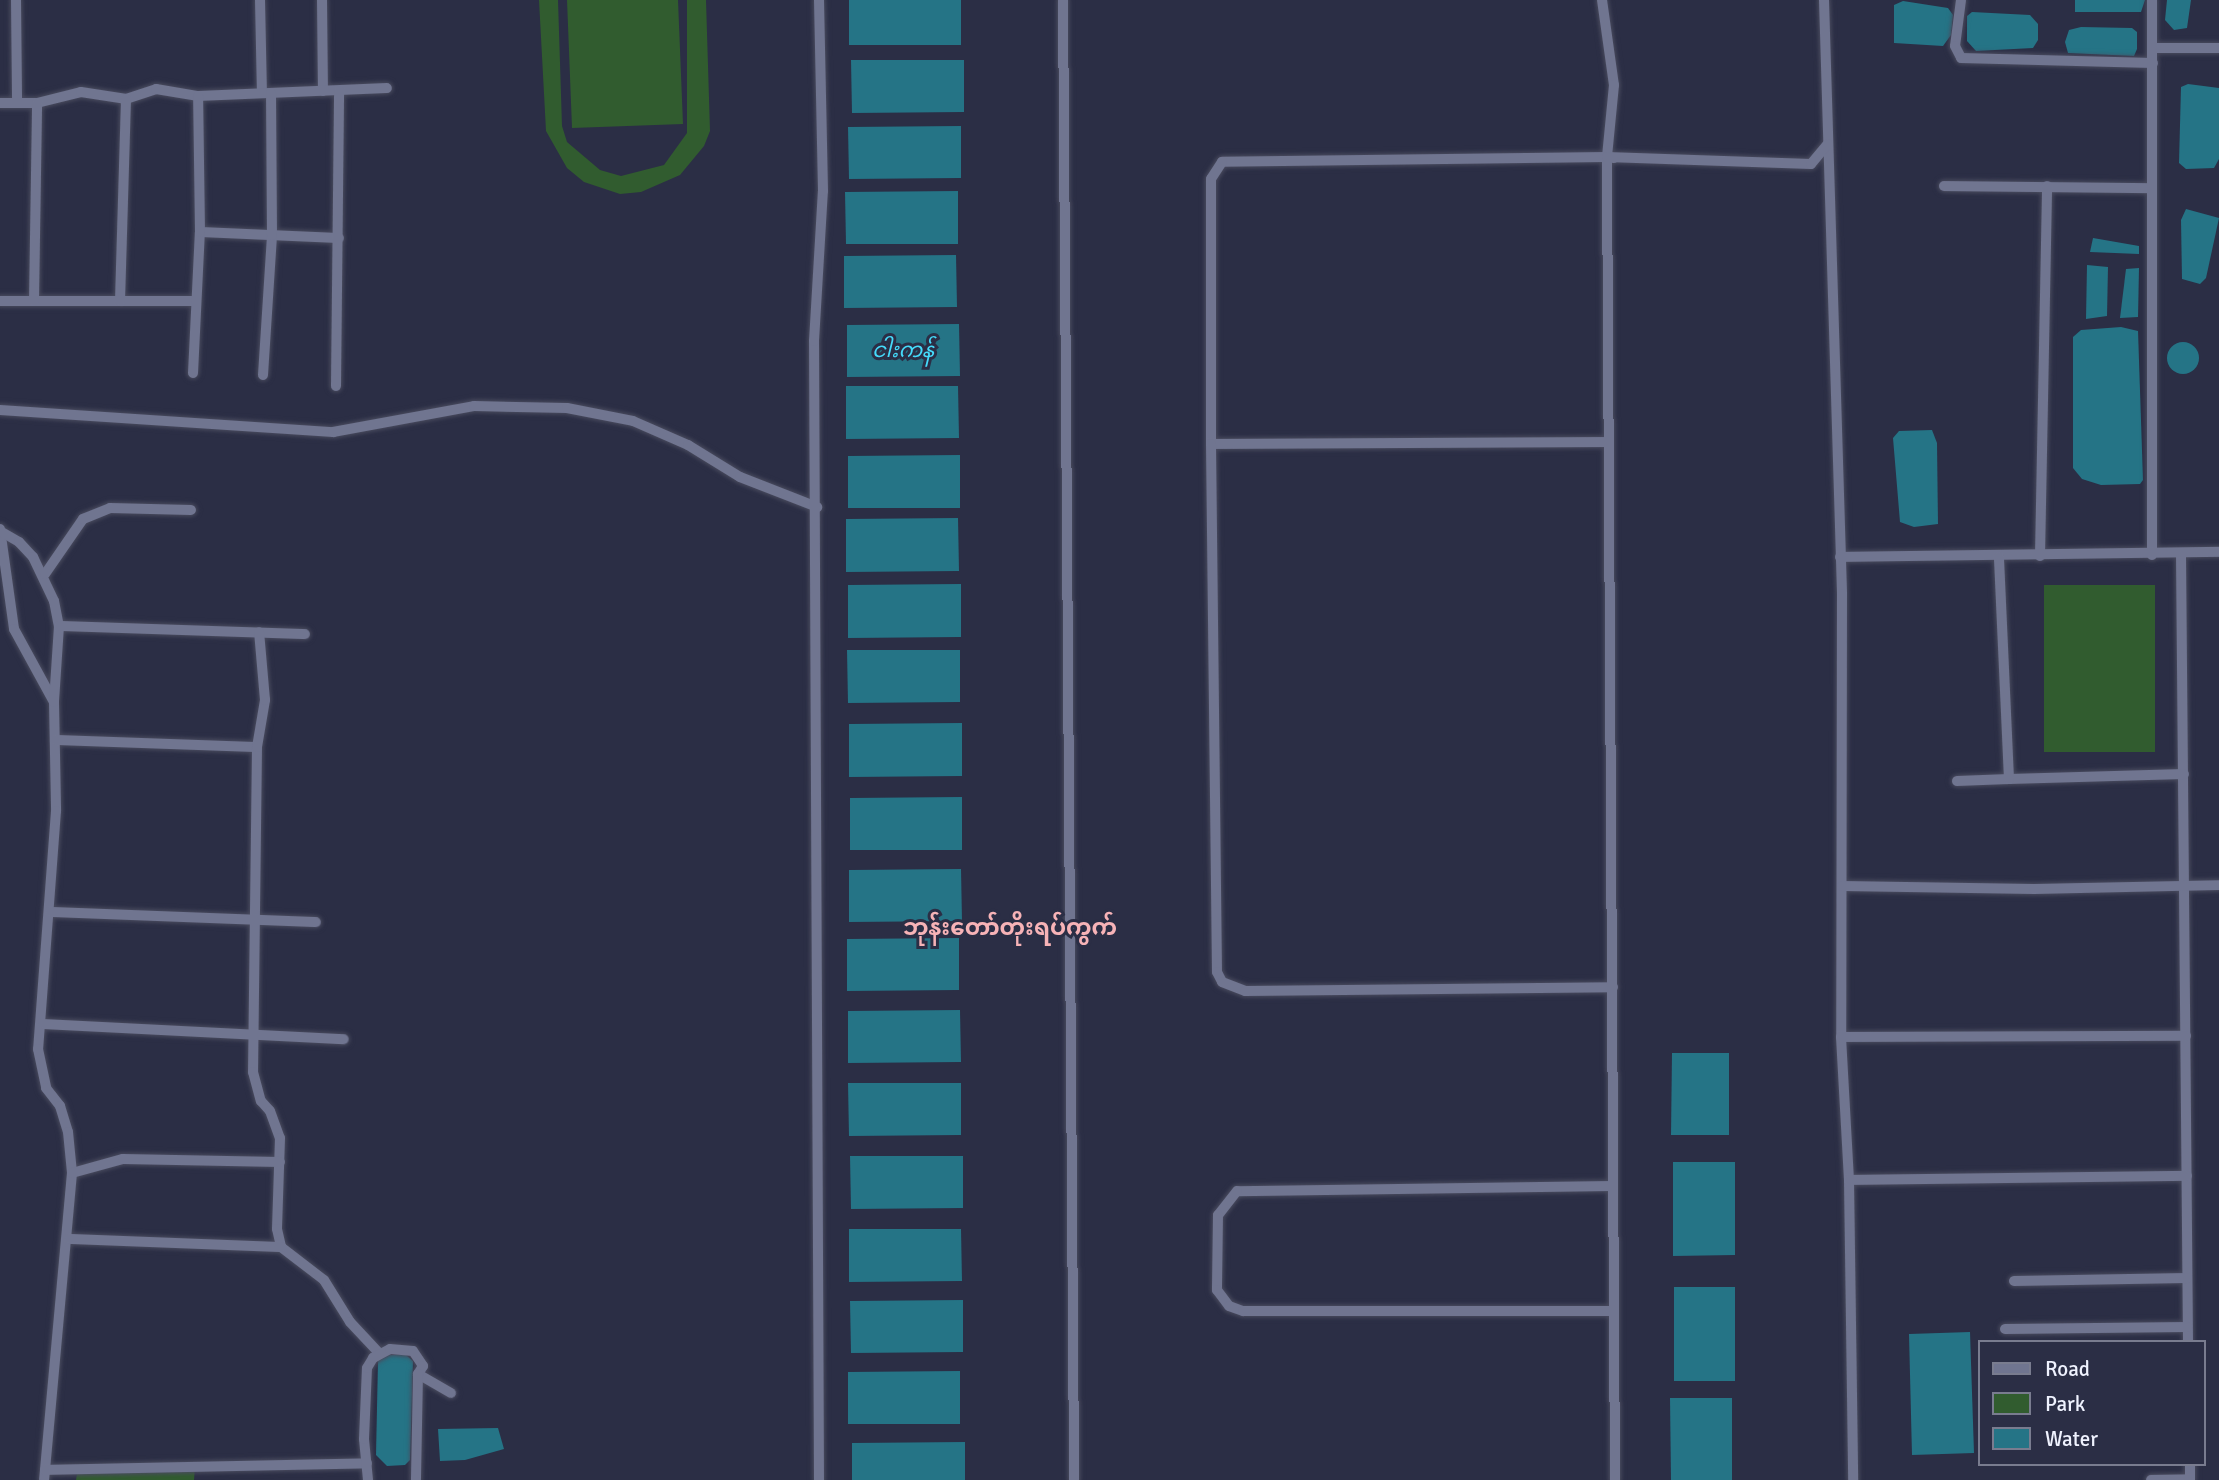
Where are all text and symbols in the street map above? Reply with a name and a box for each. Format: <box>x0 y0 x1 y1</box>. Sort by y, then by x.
water label: ငါးကန် <box>872 337 934 363</box>
district label: ဘုန်းတော်တိုးရပ်ကွက် <box>903 914 1117 942</box>
legend <box>1978 1340 2205 1466</box>
text: Road <box>2045 1356 2090 1382</box>
text: Park <box>2045 1391 2085 1417</box>
text: Water <box>2045 1426 2098 1452</box>

